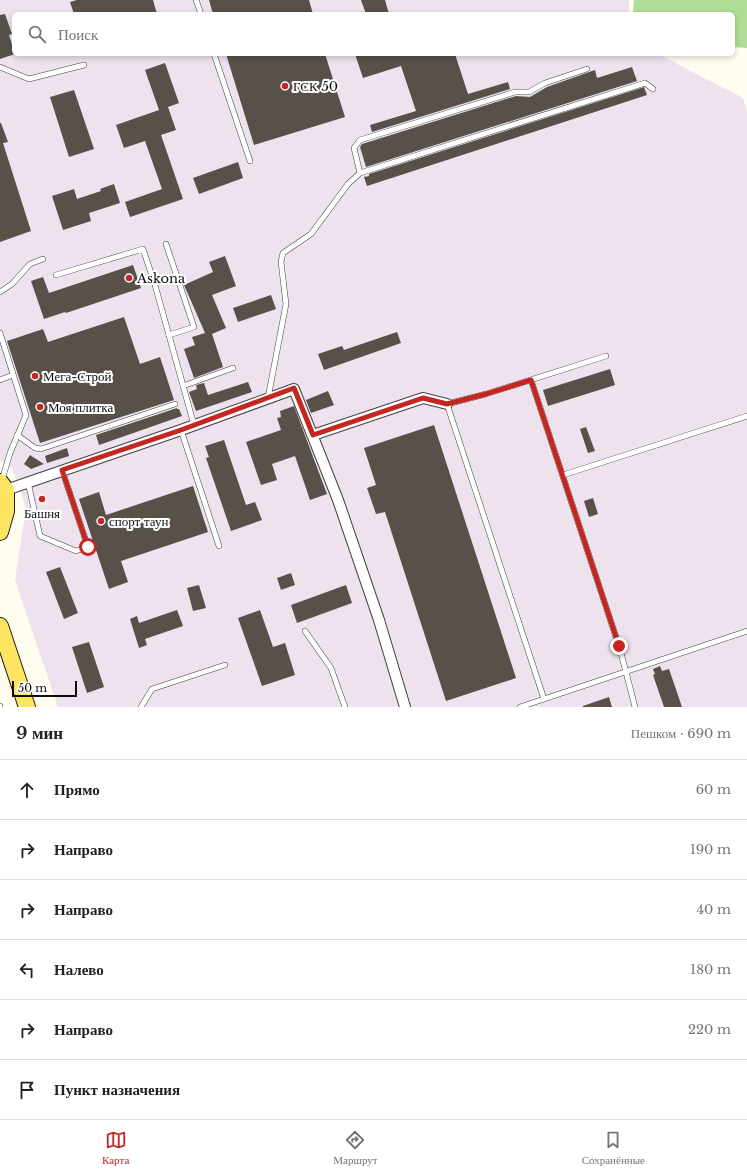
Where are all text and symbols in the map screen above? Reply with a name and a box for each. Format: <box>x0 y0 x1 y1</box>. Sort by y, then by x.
search box <box>12 12 735 56</box>
icon: search <box>26 23 48 45</box>
text: Поиск <box>58 25 98 44</box>
place label: ГСК 50 <box>293 78 338 95</box>
marker: ГСК 50 <box>280 81 290 91</box>
place label: Askona <box>136 270 186 287</box>
marker: Askona <box>124 273 134 283</box>
place label: Мега-Строй <box>43 368 112 385</box>
marker: Мега-Строй <box>30 371 40 381</box>
place label: Моя плитка <box>48 399 113 416</box>
marker: Моя плитка <box>35 402 45 412</box>
marker: Башня <box>37 494 47 504</box>
place label: Башня <box>24 505 60 522</box>
place label: спорт таун <box>109 513 168 530</box>
marker: спорт таун <box>96 516 106 526</box>
route start <box>79 538 97 556</box>
route end <box>610 637 628 655</box>
scale bar <box>12 679 77 698</box>
text: 50 m <box>18 681 47 695</box>
text: 9 мин <box>16 723 63 744</box>
text: Пешком · 690 m <box>631 725 731 742</box>
icon: ahead <box>16 779 38 801</box>
text: Прямо <box>54 780 100 799</box>
text: 60 m <box>696 781 731 798</box>
icon: right <box>16 839 38 861</box>
text: Направо <box>54 840 113 859</box>
text: 190 m <box>690 841 731 858</box>
icon: right <box>16 899 38 921</box>
text: Направо <box>54 900 113 919</box>
text: 40 m <box>696 901 731 918</box>
icon: left <box>16 959 38 981</box>
text: Налево <box>54 960 104 979</box>
text: 180 m <box>690 961 731 978</box>
icon: right <box>16 1019 38 1041</box>
text: Направо <box>54 1020 113 1039</box>
text: 220 m <box>688 1021 731 1038</box>
icon: arrive <box>16 1079 38 1101</box>
text: Пункт назначения <box>54 1080 180 1099</box>
tab: Карта <box>102 1129 129 1167</box>
tab: Маршрут <box>333 1129 378 1167</box>
tab: Сохранённые <box>582 1129 645 1167</box>

